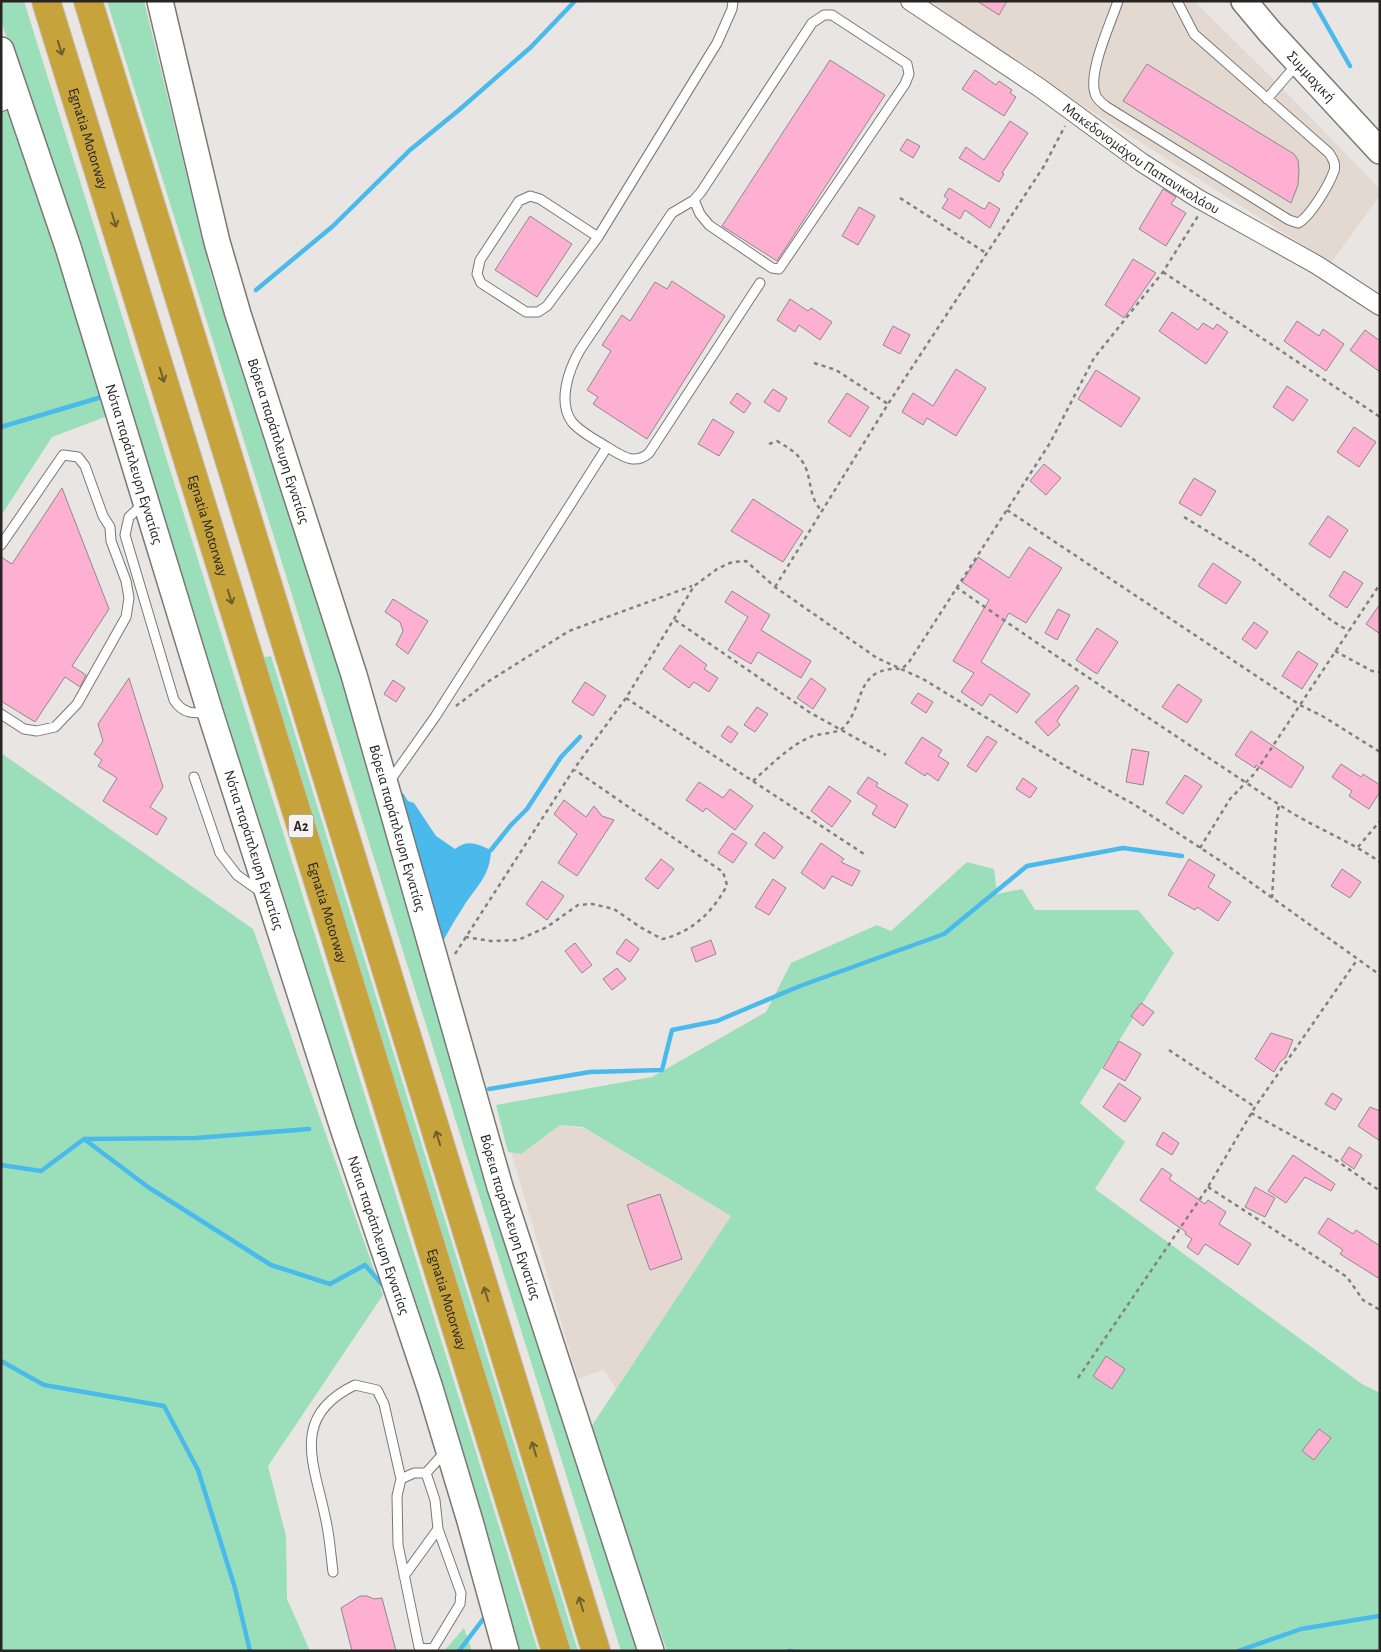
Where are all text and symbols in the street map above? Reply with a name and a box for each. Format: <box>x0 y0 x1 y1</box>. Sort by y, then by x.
one-way arrow <box>56 39 66 55</box>
street label: Συμμαχική <box>1284 48 1338 105</box>
street label: Egnatia Motorway <box>65 86 111 192</box>
street label: Μακεδονομάχου Παπανικολάου <box>1060 100 1222 217</box>
one-way arrow <box>109 211 119 227</box>
street label: Βόρεια παράπλευρη Εγνατίας <box>245 357 312 526</box>
one-way arrow <box>157 367 167 383</box>
street label: Νότια παράπλευρη Εγνατίας <box>102 382 165 546</box>
street label: Egnatia Motorway <box>185 473 231 579</box>
one-way arrow <box>226 589 236 605</box>
street label: Βόρεια παράπλευρη Εγνατίας <box>366 743 428 914</box>
street label: Νότια παράπλευρη Εγνατίας <box>221 768 286 932</box>
road number: Α2 <box>288 814 314 838</box>
street label: Egnatia Motorway <box>305 860 350 966</box>
one-way arrow <box>433 1131 443 1147</box>
street label: Βόρεια παράπλευρη Εγνατίας <box>477 1133 543 1302</box>
street label: Νότια παράπλευρη Εγνατίας <box>345 1154 412 1317</box>
street label: Egnatia Motorway <box>424 1247 470 1353</box>
one-way arrow <box>480 1286 490 1302</box>
one-way arrow <box>528 1441 538 1457</box>
one-way arrow <box>576 1597 586 1613</box>

